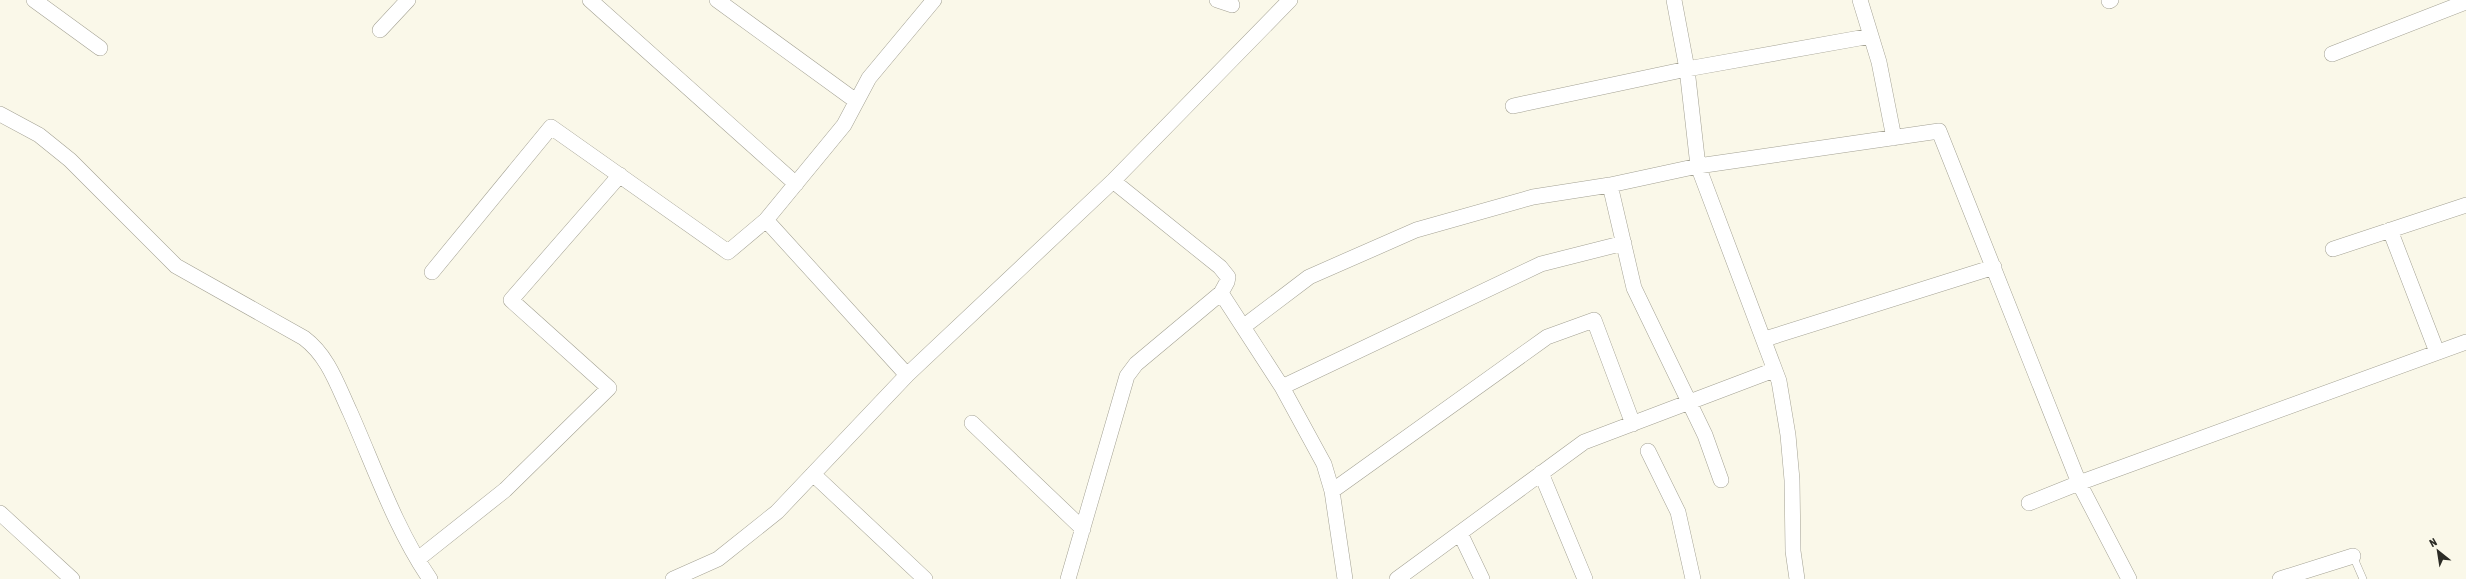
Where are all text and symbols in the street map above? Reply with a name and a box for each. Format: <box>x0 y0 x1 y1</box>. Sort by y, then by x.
north arrow <box>2418 531 2458 571</box>
text: N <box>2427 536 2439 549</box>

